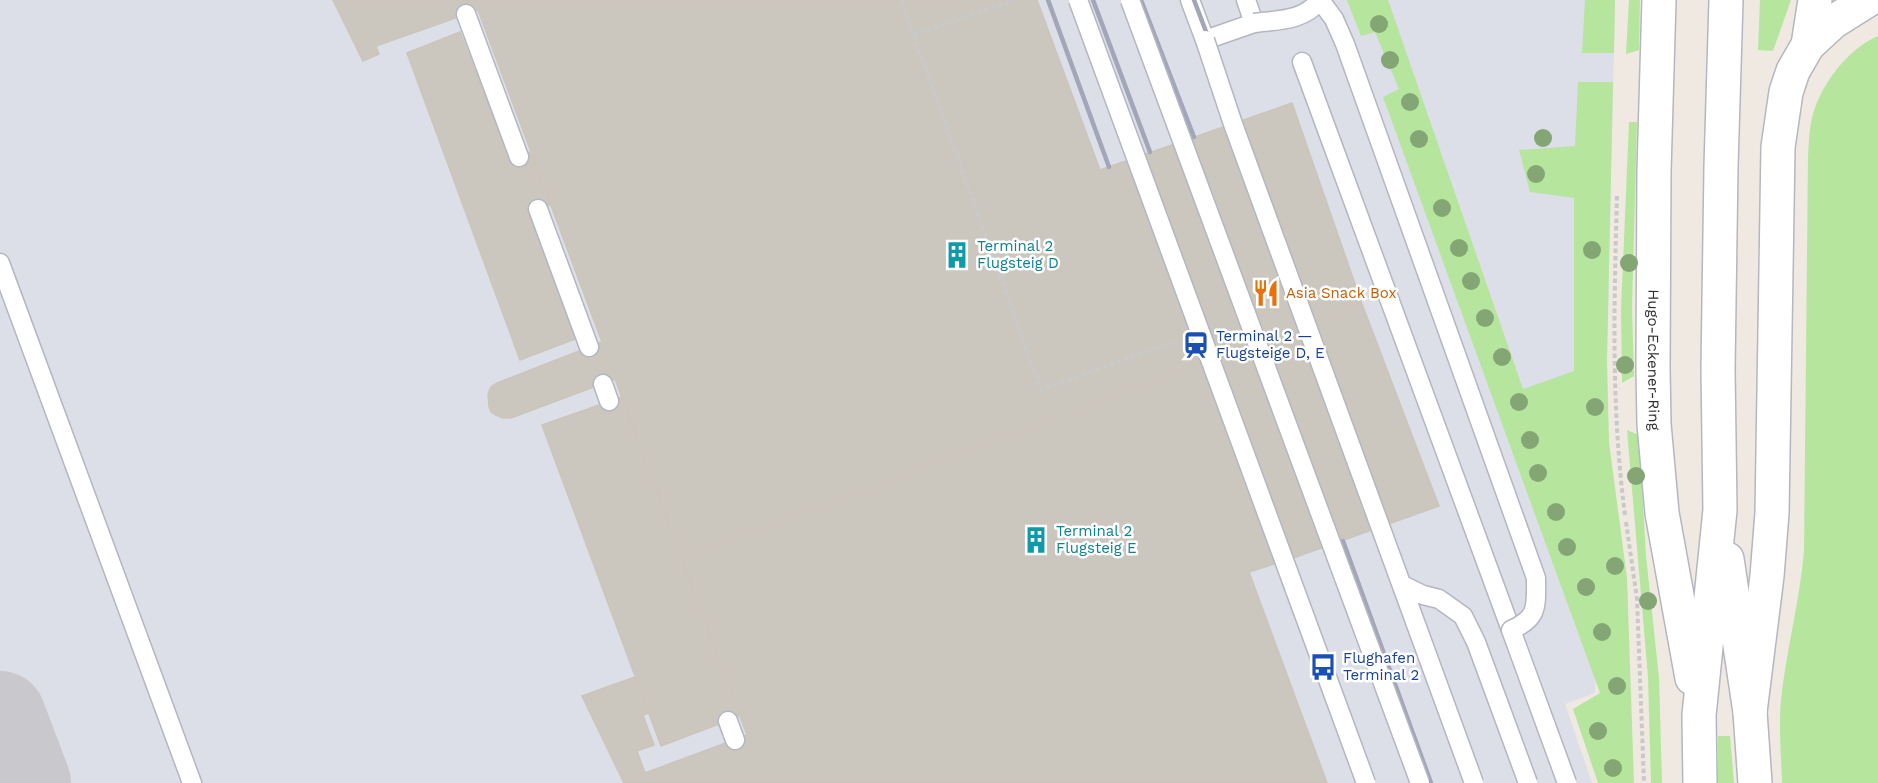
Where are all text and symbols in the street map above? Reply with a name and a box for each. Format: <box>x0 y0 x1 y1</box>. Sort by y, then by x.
place label: Terminal 2 Flugsteig D <box>977 237 1059 272</box>
building icon: Terminal 2 Flugsteig D <box>942 240 972 270</box>
restaurant icon: Asia Snack Box <box>1251 278 1281 308</box>
place label: Asia Snack Box <box>1286 284 1396 302</box>
street label: Hugo-Eckener-Ring <box>1644 289 1664 431</box>
place label: Terminal 2 — Flugsteige D, E <box>1216 327 1325 362</box>
station icon: Terminal 2 — Flugsteige D, E <box>1181 330 1211 360</box>
place label: Terminal 2 Flugsteig E <box>1056 522 1136 557</box>
building icon: Terminal 2 Flugsteig E <box>1021 525 1051 555</box>
place label: Flughafen Terminal 2 <box>1343 649 1419 684</box>
bus stop icon: Flughafen Terminal 2 <box>1308 652 1338 682</box>

